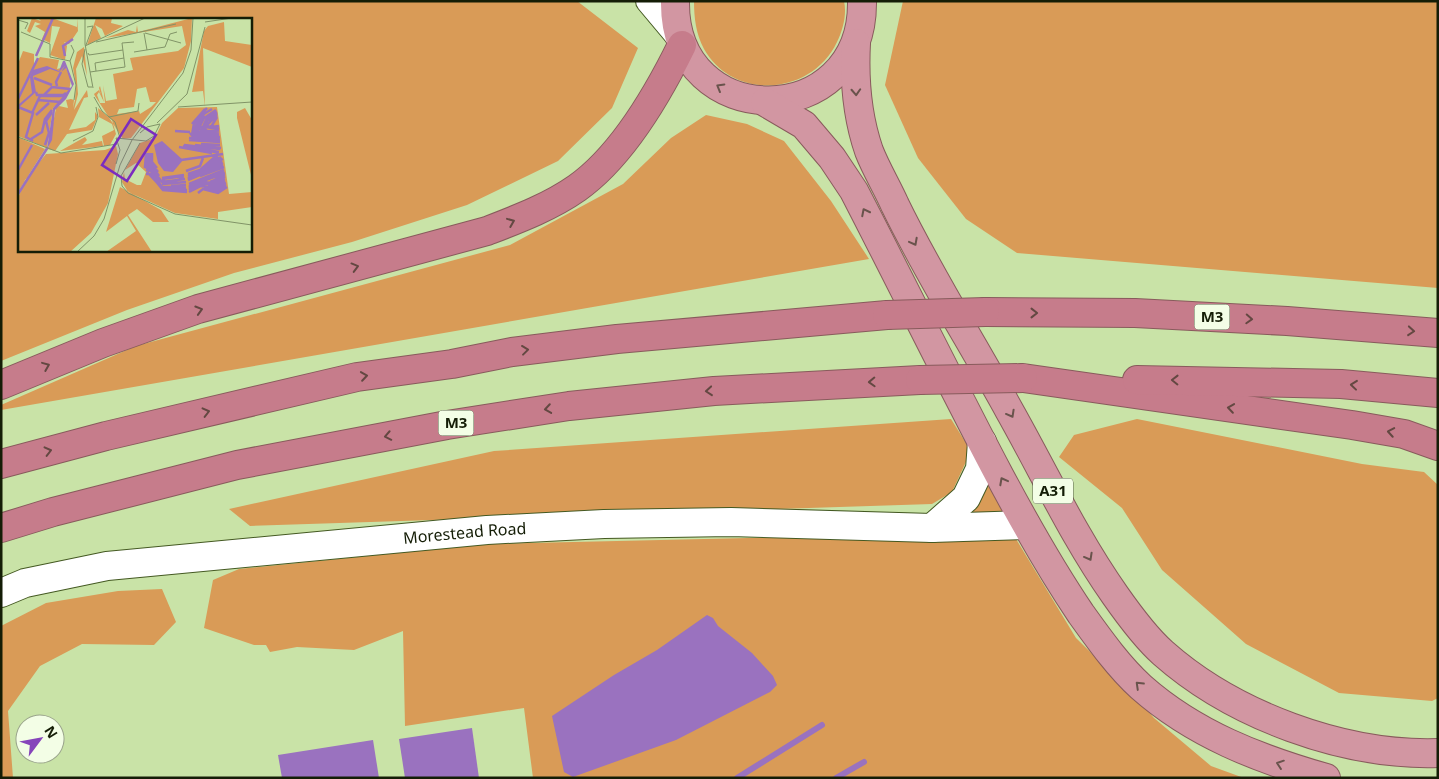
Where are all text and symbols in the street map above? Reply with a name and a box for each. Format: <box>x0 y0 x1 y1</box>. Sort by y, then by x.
inset map <box>18 18 251 251</box>
one-way arrow <box>716 83 725 93</box>
one-way arrow <box>851 88 862 96</box>
one-way arrow <box>861 208 871 217</box>
one-way arrow <box>506 217 515 228</box>
one-way arrow <box>908 237 918 246</box>
one-way arrow <box>351 262 359 272</box>
road number: M3 <box>1194 304 1230 330</box>
one-way arrow <box>194 305 202 315</box>
one-way arrow <box>1030 308 1038 318</box>
one-way arrow <box>1245 314 1253 325</box>
one-way arrow <box>1407 325 1415 336</box>
one-way arrow <box>521 345 529 356</box>
one-way arrow <box>41 362 50 373</box>
one-way arrow <box>360 372 369 382</box>
one-way arrow <box>1170 375 1178 385</box>
one-way arrow <box>867 377 875 388</box>
one-way arrow <box>1350 380 1358 391</box>
one-way arrow <box>705 385 713 396</box>
one-way arrow <box>544 403 552 414</box>
one-way arrow <box>1226 403 1235 413</box>
one-way arrow <box>201 407 210 418</box>
one-way arrow <box>1005 409 1015 418</box>
road number: M3 <box>438 410 474 436</box>
one-way arrow <box>1387 427 1396 438</box>
one-way arrow <box>383 431 392 441</box>
one-way arrow <box>44 446 52 456</box>
one-way arrow <box>999 478 1009 487</box>
road number: A31 <box>1033 478 1073 504</box>
street label: Morestead Road <box>402 517 527 549</box>
one-way arrow <box>1083 551 1093 560</box>
one-way arrow <box>1136 681 1145 690</box>
north arrow <box>15 714 65 764</box>
text: N <box>40 722 63 742</box>
one-way arrow <box>1276 760 1284 770</box>

